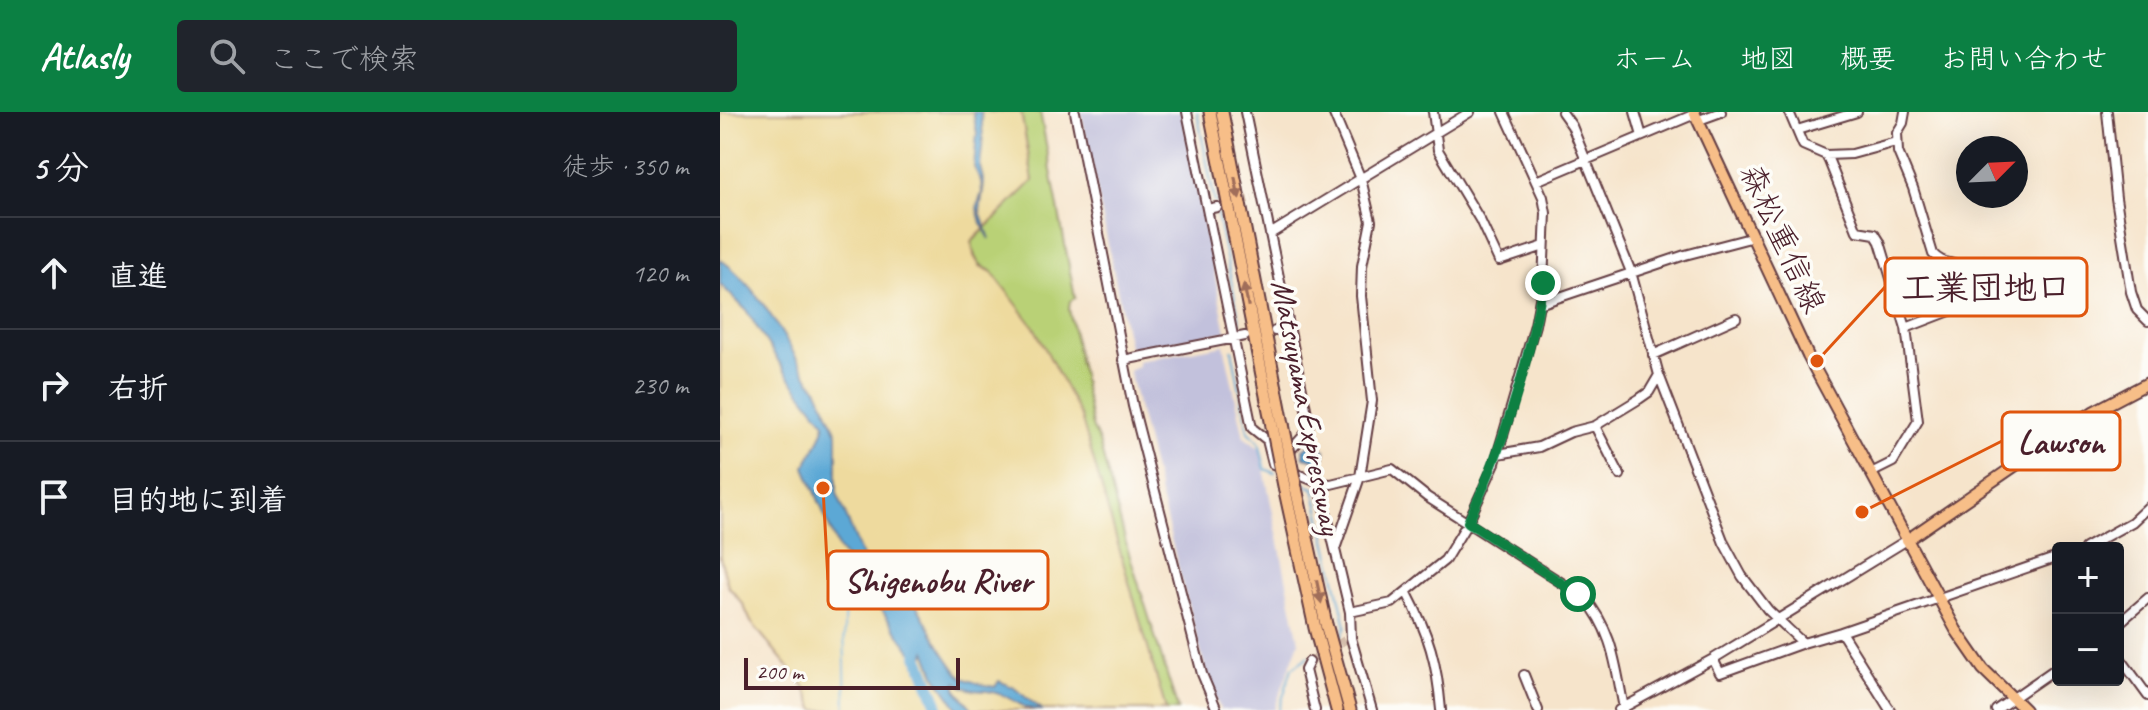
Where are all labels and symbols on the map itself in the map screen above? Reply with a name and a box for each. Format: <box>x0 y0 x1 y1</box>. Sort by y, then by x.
north arrow <box>1956 136 2028 208</box>
street label: 森松重信線 <box>1730 157 1835 319</box>
one-way arrow <box>1231 176 1244 201</box>
callout: 工業団地口 <box>1885 258 2087 316</box>
route end <box>1525 265 1561 301</box>
text: 工業団地口 <box>1901 266 2071 309</box>
street label: Matsuyama Expressway <box>1262 276 1352 540</box>
one-way arrow <box>1239 282 1252 307</box>
callout: Lawson <box>2002 412 2120 470</box>
text: Lawson <box>2018 420 2107 463</box>
callout: Shigenobu River <box>828 551 1048 609</box>
text: Shigenobu River <box>844 559 1035 602</box>
route start <box>1560 576 1596 612</box>
one-way arrow <box>1313 580 1326 605</box>
scale bar <box>744 654 960 690</box>

